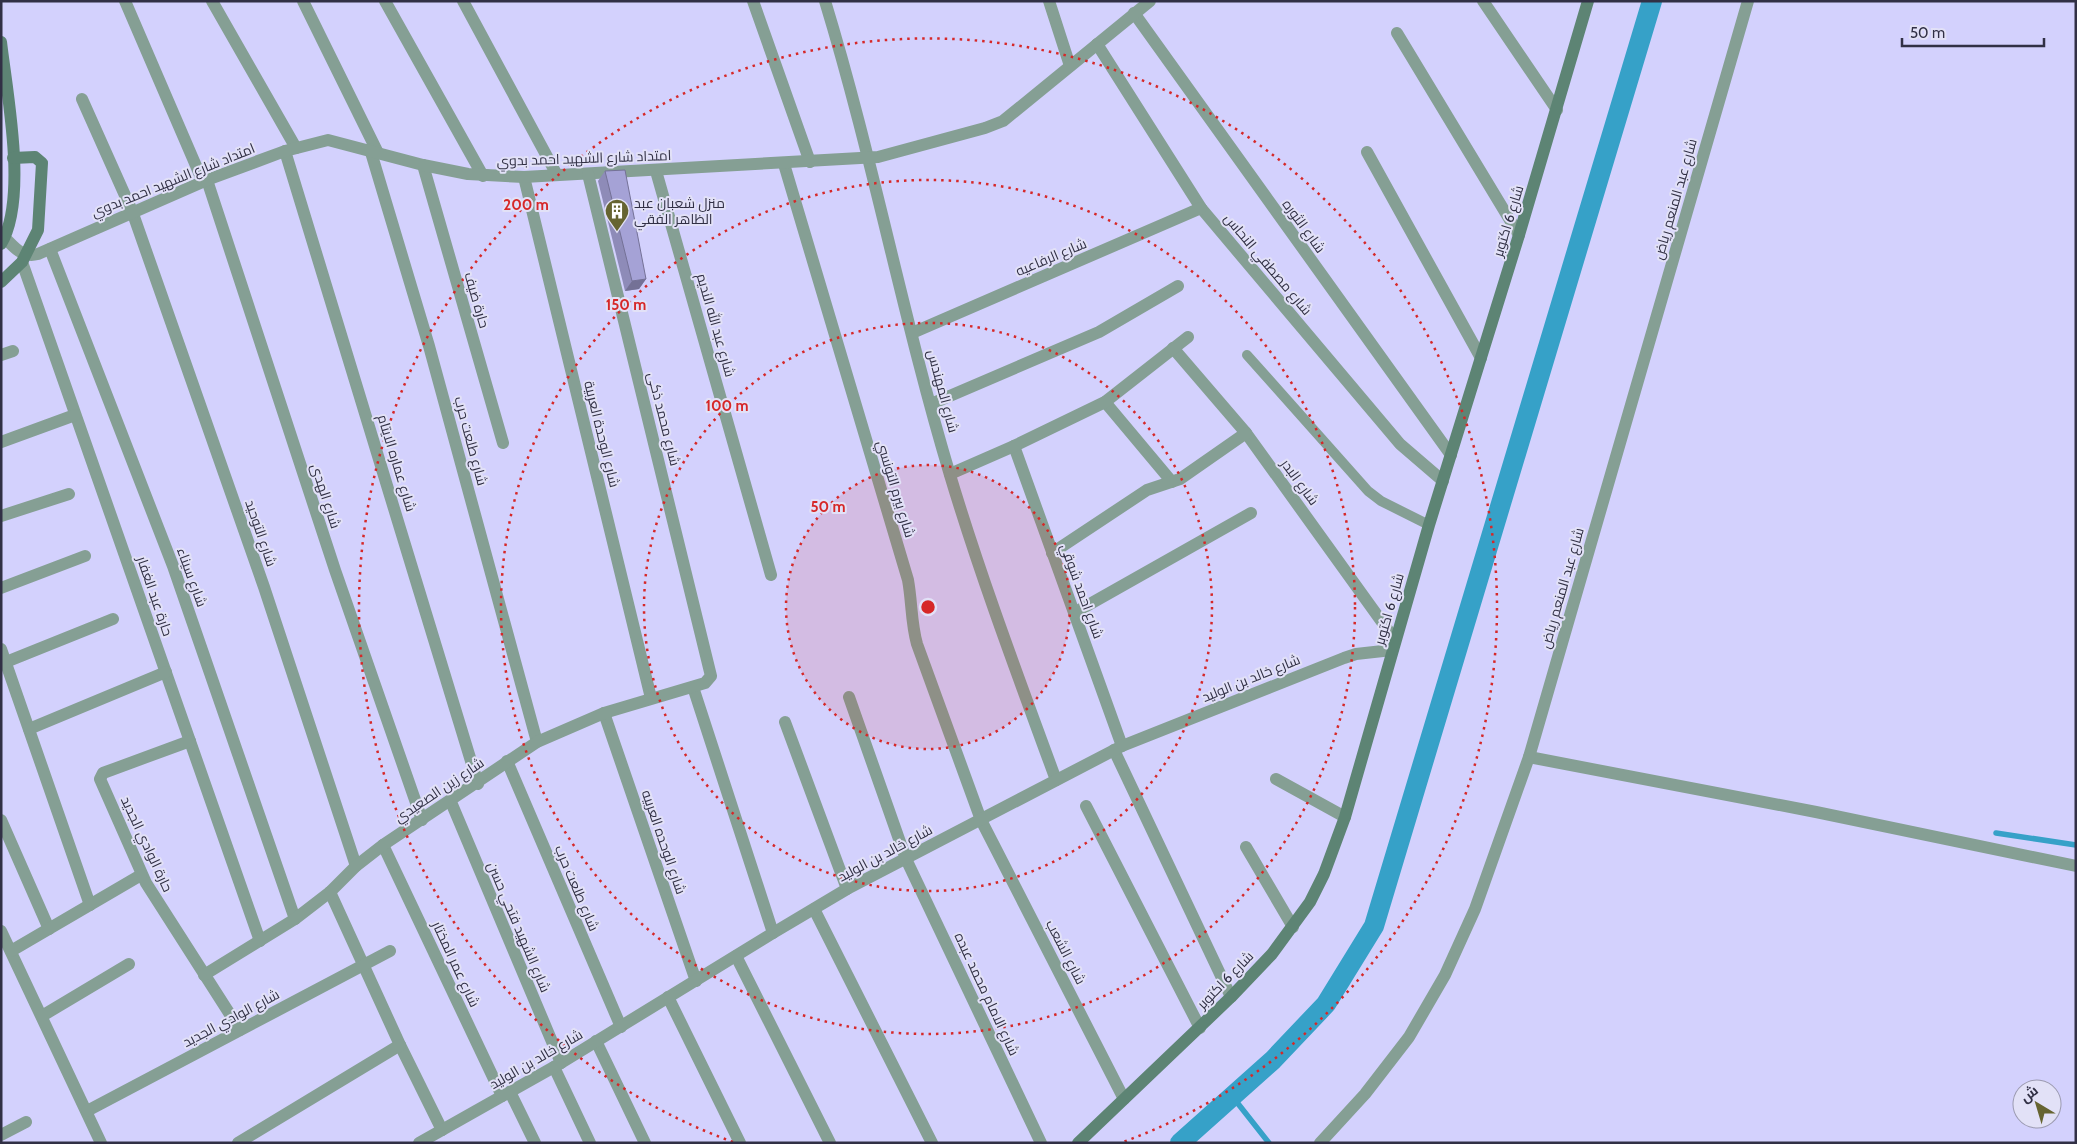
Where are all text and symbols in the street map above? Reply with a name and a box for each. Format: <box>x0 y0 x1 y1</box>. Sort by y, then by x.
scale bar <box>1902 15 2044 47</box>
text: 50 m <box>1910 24 1945 42</box>
street label: شارع عبد المنعم رياض <box>1649 136 1702 262</box>
street label: امتداد شارع الشهيد احمد بدوي <box>88 139 259 224</box>
street label: امتداد شارع الشهيد احمد بدوي <box>496 146 672 173</box>
street label: شارع 6 اكتوبر <box>1488 183 1527 260</box>
place label: منزل شعبان عبد الظاهر الفقي <box>634 194 725 231</box>
text: 200 m <box>503 196 549 214</box>
street label: شارع الثوره <box>1279 196 1329 256</box>
building icon: منزل شعبان عبد الظاهر الفقي <box>604 198 630 232</box>
street label: شارع مصطفي النحاس <box>1218 209 1316 321</box>
street label: شارع الرفاعيه <box>1013 234 1089 280</box>
street label: حارة ضيف <box>460 270 494 330</box>
street label: شارع عبد الله النديم <box>692 271 739 379</box>
text: 150 m <box>606 296 646 314</box>
street label: شارع المهندس <box>923 348 963 434</box>
street label: شارع محمد ذكى <box>644 370 684 468</box>
street label: شارع الوحدة العربية <box>580 379 624 489</box>
street label: شارع طلعت حرب <box>450 394 492 488</box>
text: 100 m <box>705 397 749 415</box>
street label: شارع عماره الايتام <box>373 412 420 514</box>
street label: شارع بيرم التونسي <box>871 438 919 540</box>
street label: شارع البدر <box>1277 454 1323 509</box>
street label: شارع الهدى <box>307 461 345 531</box>
street label: شارع التوحيد <box>241 497 281 569</box>
text: 50 m <box>810 498 846 516</box>
street label: شارع عبد المنعم رياض <box>1536 525 1589 651</box>
street label: شارع احمد شوقي <box>1054 541 1107 642</box>
street label: شارع سيناء <box>173 545 211 609</box>
street label: حارة عبد الغفار <box>133 553 177 638</box>
street label: شارع 6 اكتوبر <box>1370 571 1408 648</box>
centre of rings <box>919 598 937 616</box>
street label: شارع خالد بن الوليد <box>1199 650 1303 706</box>
street label: شارع زين الصعيدي <box>391 753 489 829</box>
street label: شارع الوحده العربيه <box>638 787 690 897</box>
street label: حارة الوادي الجديد <box>114 793 177 896</box>
street label: شارع خالد بن الوليد <box>835 821 935 885</box>
street label: شارع طلعت حرب <box>551 842 603 934</box>
street label: شارع الشهيد فتحي حسن <box>481 859 555 996</box>
street label: شارع عمر المختار <box>428 917 484 1010</box>
street label: شارع الشعب <box>1042 917 1090 987</box>
street label: شارع الامام محمد عبده <box>950 930 1023 1059</box>
street label: شارع 6 اكتوبر <box>1192 947 1257 1014</box>
street label: شارع الوادي الجديد <box>180 985 284 1054</box>
street label: شارع خالد بن الوليد <box>486 1025 586 1093</box>
north arrow <box>2012 1079 2062 1129</box>
text: ش <box>2016 1081 2042 1106</box>

